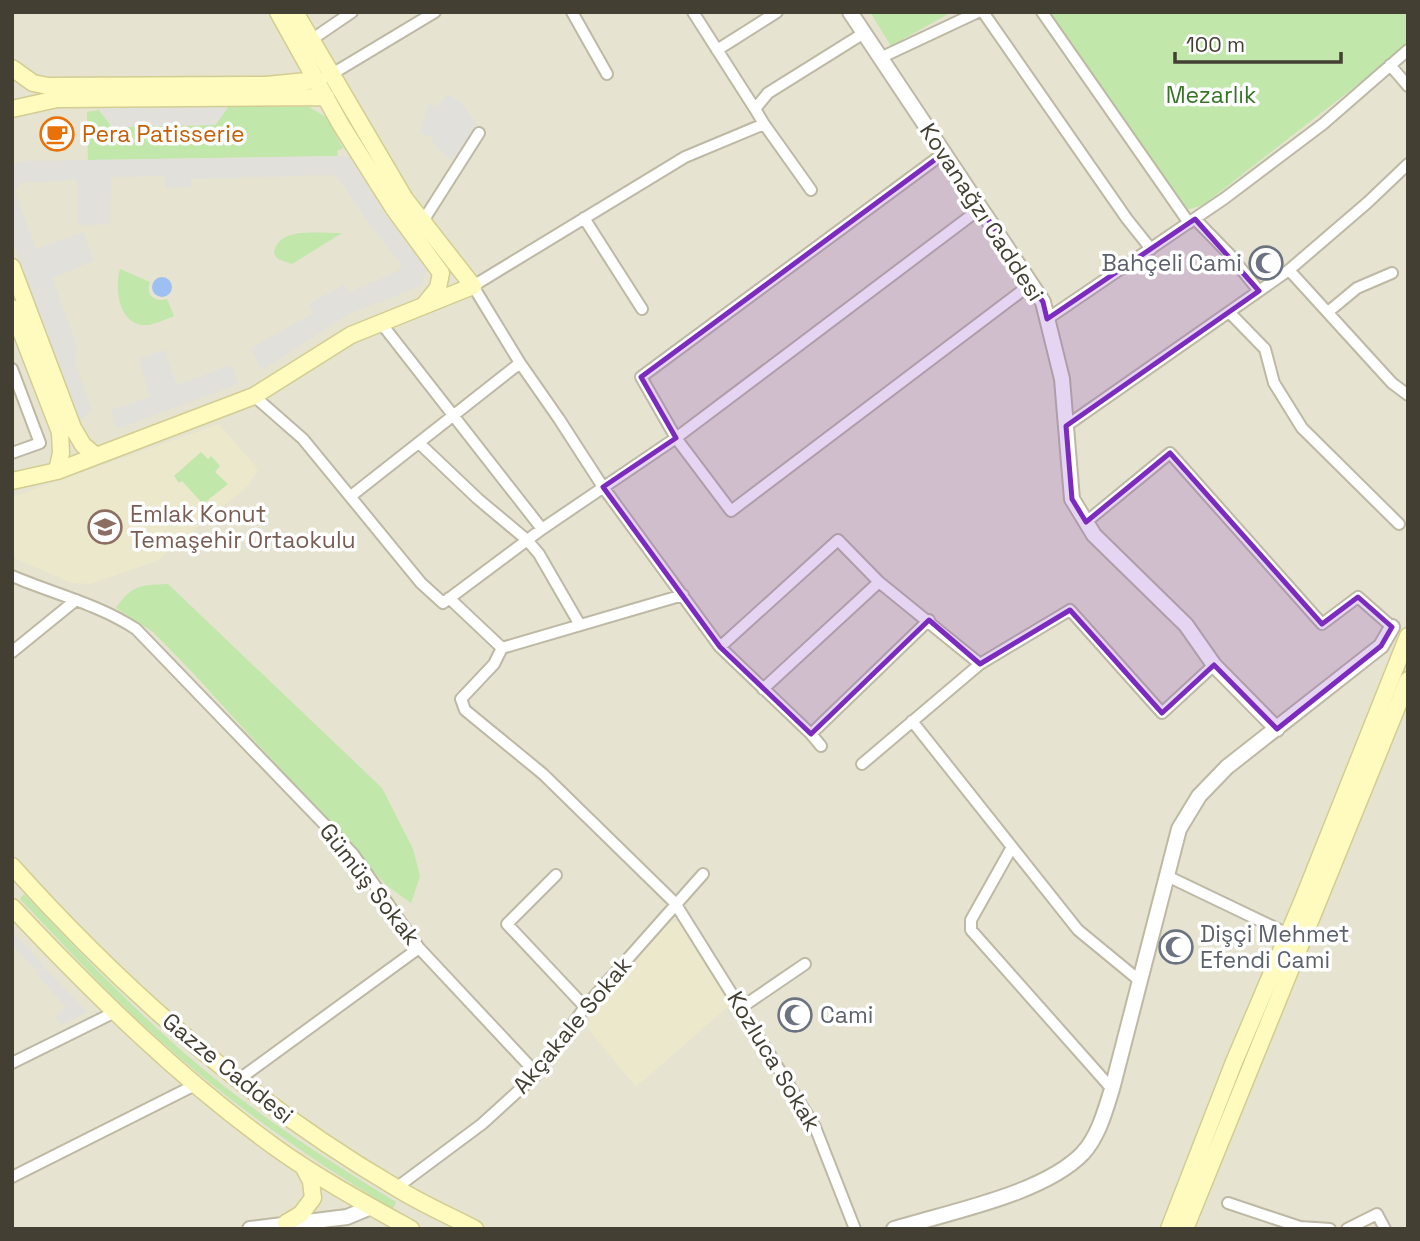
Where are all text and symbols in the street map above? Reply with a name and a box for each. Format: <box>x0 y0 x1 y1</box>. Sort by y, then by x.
scale bar <box>1175 21 1341 65</box>
text: 100 m <box>1186 31 1245 58</box>
park label: Mezarlık <box>1166 80 1256 110</box>
cafe icon: Pera Patisserie <box>38 115 76 153</box>
street label: Kovanağzı Caddesi <box>913 117 1051 307</box>
place label: Pera Patisserie <box>82 119 245 149</box>
mosque icon: Bahçeli Cami <box>1247 244 1285 282</box>
place label: Bahçeli Cami <box>1102 248 1242 278</box>
place label: Emlak Konut Temaşehir Ortaokulu <box>130 499 356 555</box>
school or university icon: Emlak Konut Temaşehir Ortaokulu <box>86 508 124 546</box>
street label: Gümüş Sokak <box>313 817 427 951</box>
place label: Dişçi Mehmet Efendi Cami <box>1200 919 1349 975</box>
mosque icon: Dişçi Mehmet Efendi Cami <box>1157 928 1195 966</box>
street label: Akçakale Sokak <box>506 950 638 1100</box>
street label: Kozluca Sokak <box>720 986 828 1136</box>
mosque icon: Cami <box>776 996 814 1034</box>
place label: Cami <box>820 1000 873 1030</box>
street label: Gazze Caddesi <box>156 1006 300 1130</box>

